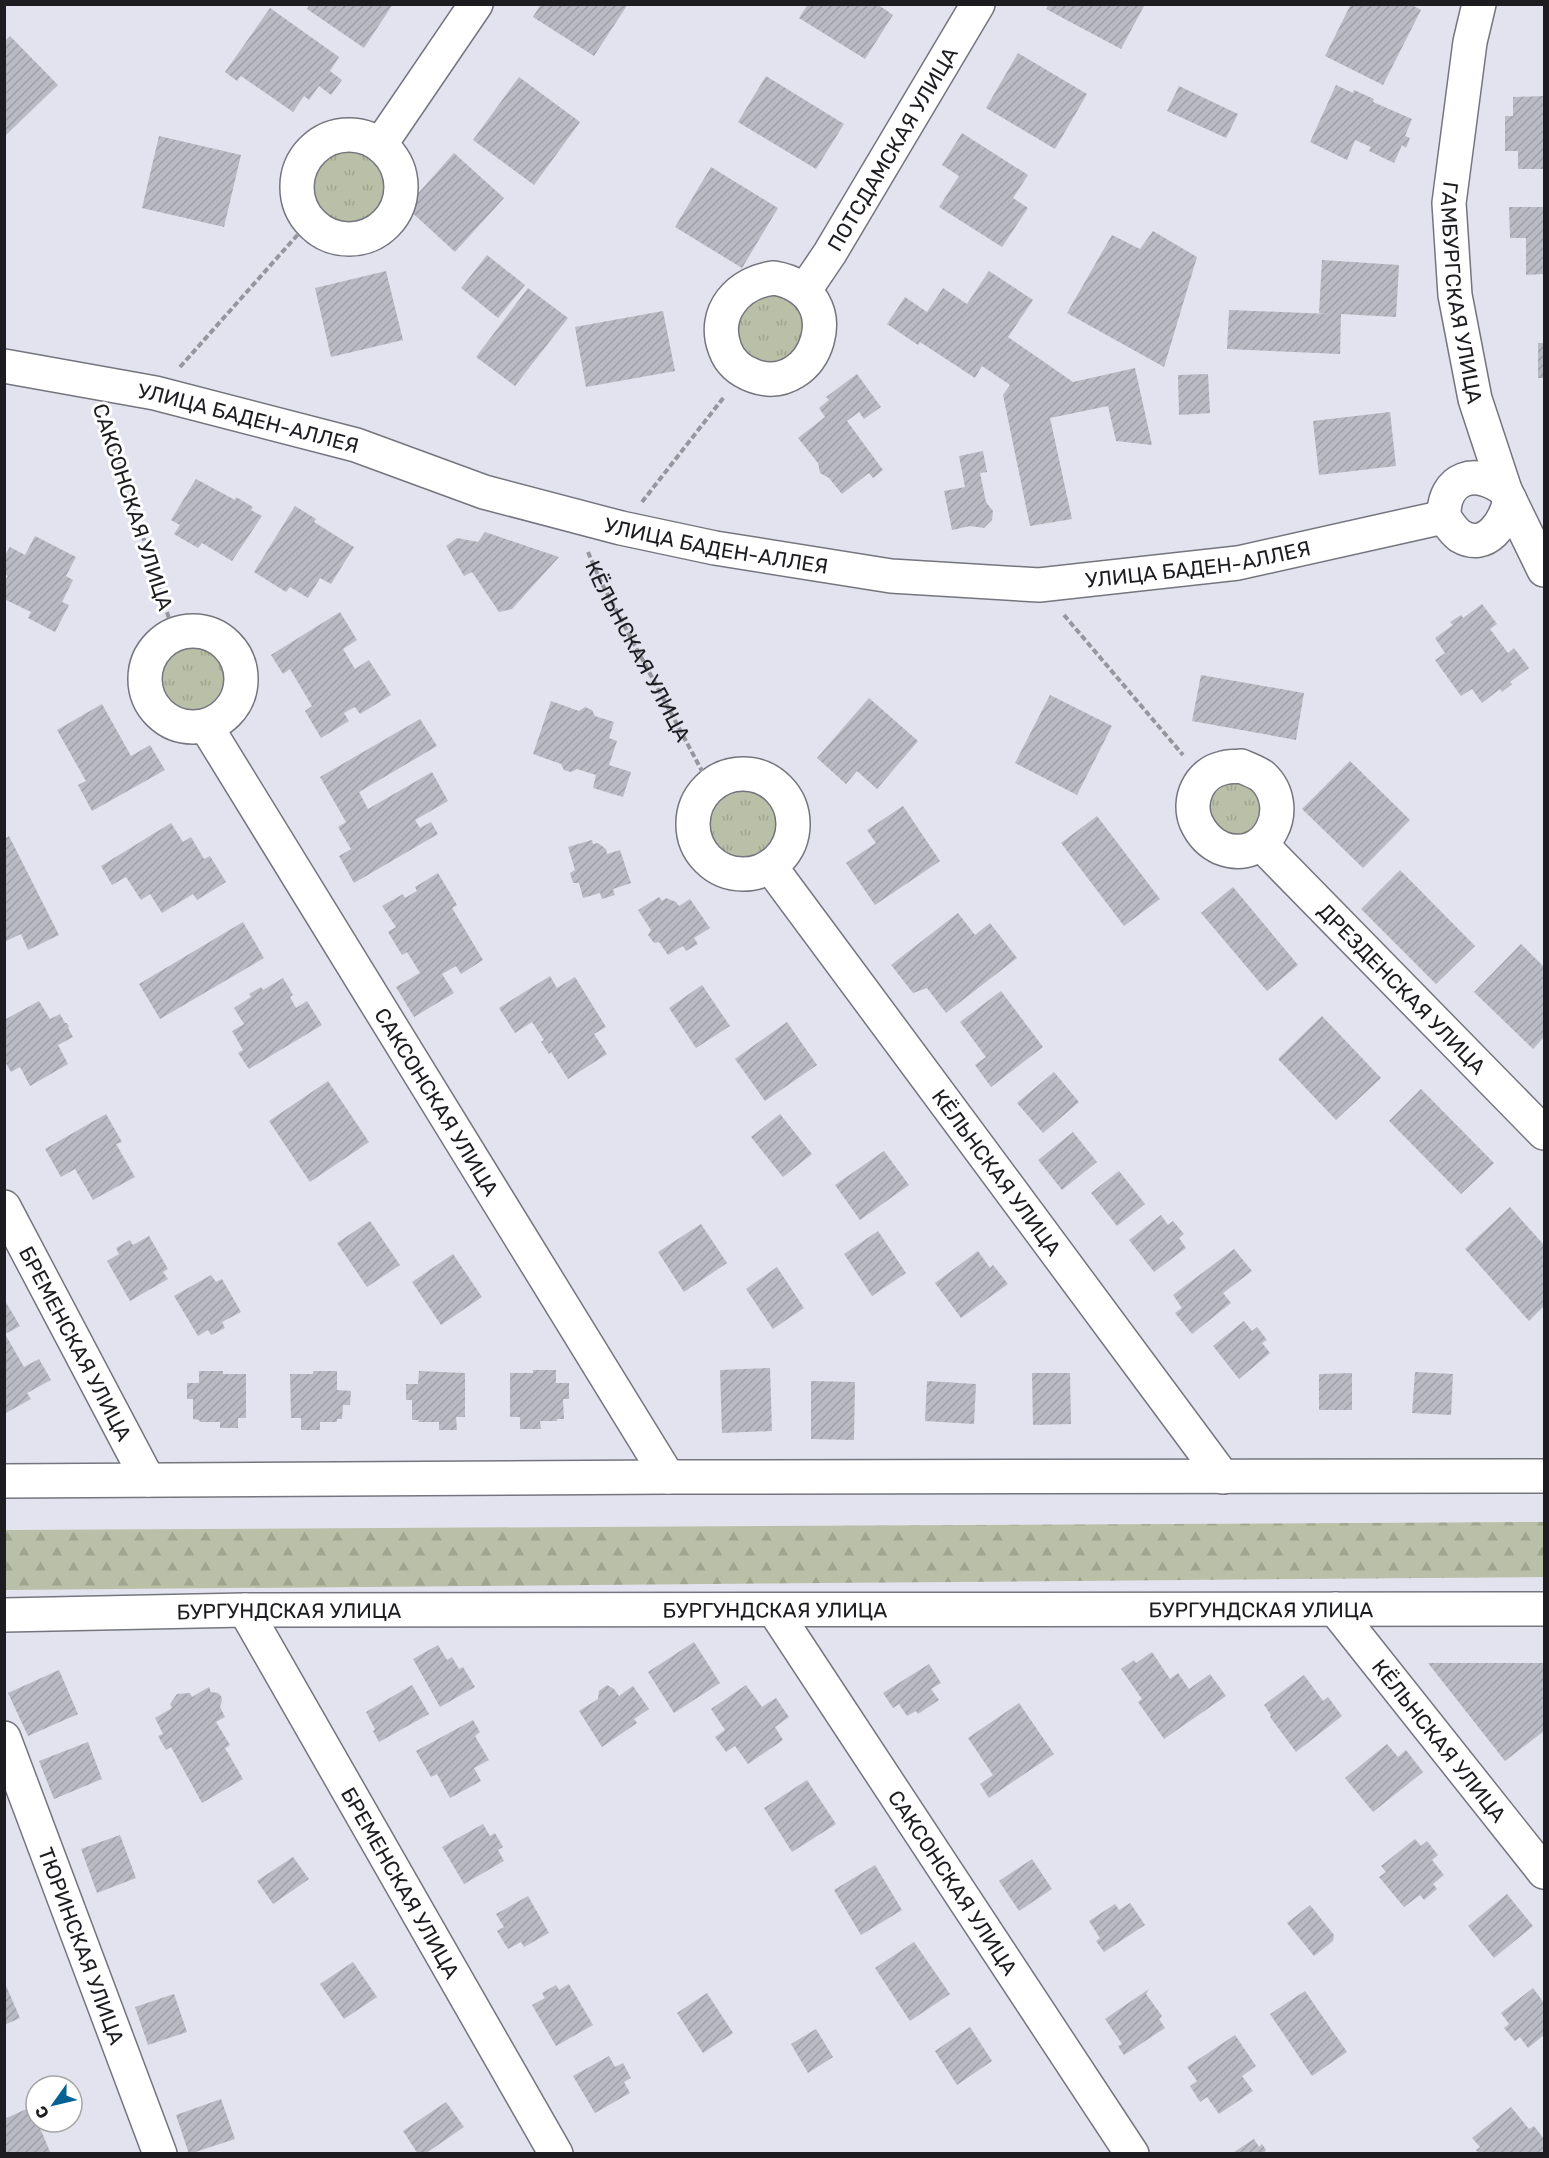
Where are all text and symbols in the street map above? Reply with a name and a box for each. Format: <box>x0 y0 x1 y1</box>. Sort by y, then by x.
street label: ПОТСДАМСКАЯ УЛИЦА <box>822 42 962 255</box>
street label: ГАМБУРГСКАЯ УЛИЦА <box>1436 180 1488 406</box>
street label: УЛИЦА БАДЕН-АЛЛЕЯ <box>136 378 362 458</box>
street label: САКСОНСКАЯ УЛИЦА <box>88 400 178 614</box>
street label: УЛИЦА БАДЕН-АЛЛЕЯ <box>602 512 830 578</box>
street label: УЛИЦА БАДЕН-АЛЛЕЯ <box>1084 535 1313 592</box>
street label: КЁЛЬНСКАЯ УЛИЦА <box>581 557 696 746</box>
street label: ДРЕЗДЕНСКАЯ УЛИЦА <box>1313 898 1491 1079</box>
street label: САКСОНСКАЯ УЛИЦА <box>370 1003 504 1200</box>
street label: КЁЛЬНСКАЯ УЛИЦА <box>927 1084 1067 1260</box>
street label: БРЕМЕНСКАЯ УЛИЦА <box>14 1242 137 1445</box>
street label: БУРГУНДСКАЯ УЛИЦА <box>176 1597 401 1624</box>
street label: БУРГУНДСКАЯ УЛИЦА <box>663 1597 887 1622</box>
street label: БУРГУНДСКАЯ УЛИЦА <box>1149 1597 1373 1622</box>
street label: КЁЛЬНСКАЯ УЛИЦА <box>1367 1654 1512 1827</box>
street label: БРЕМЕНСКАЯ УЛИЦА <box>336 1783 465 1983</box>
street label: САКСОНСКАЯ УЛИЦА <box>883 1785 1023 1979</box>
street label: ТЮРИНСКАЯ УЛИЦА <box>34 1844 130 2048</box>
north arrow <box>24 2074 84 2134</box>
text: С <box>31 2102 53 2122</box>

